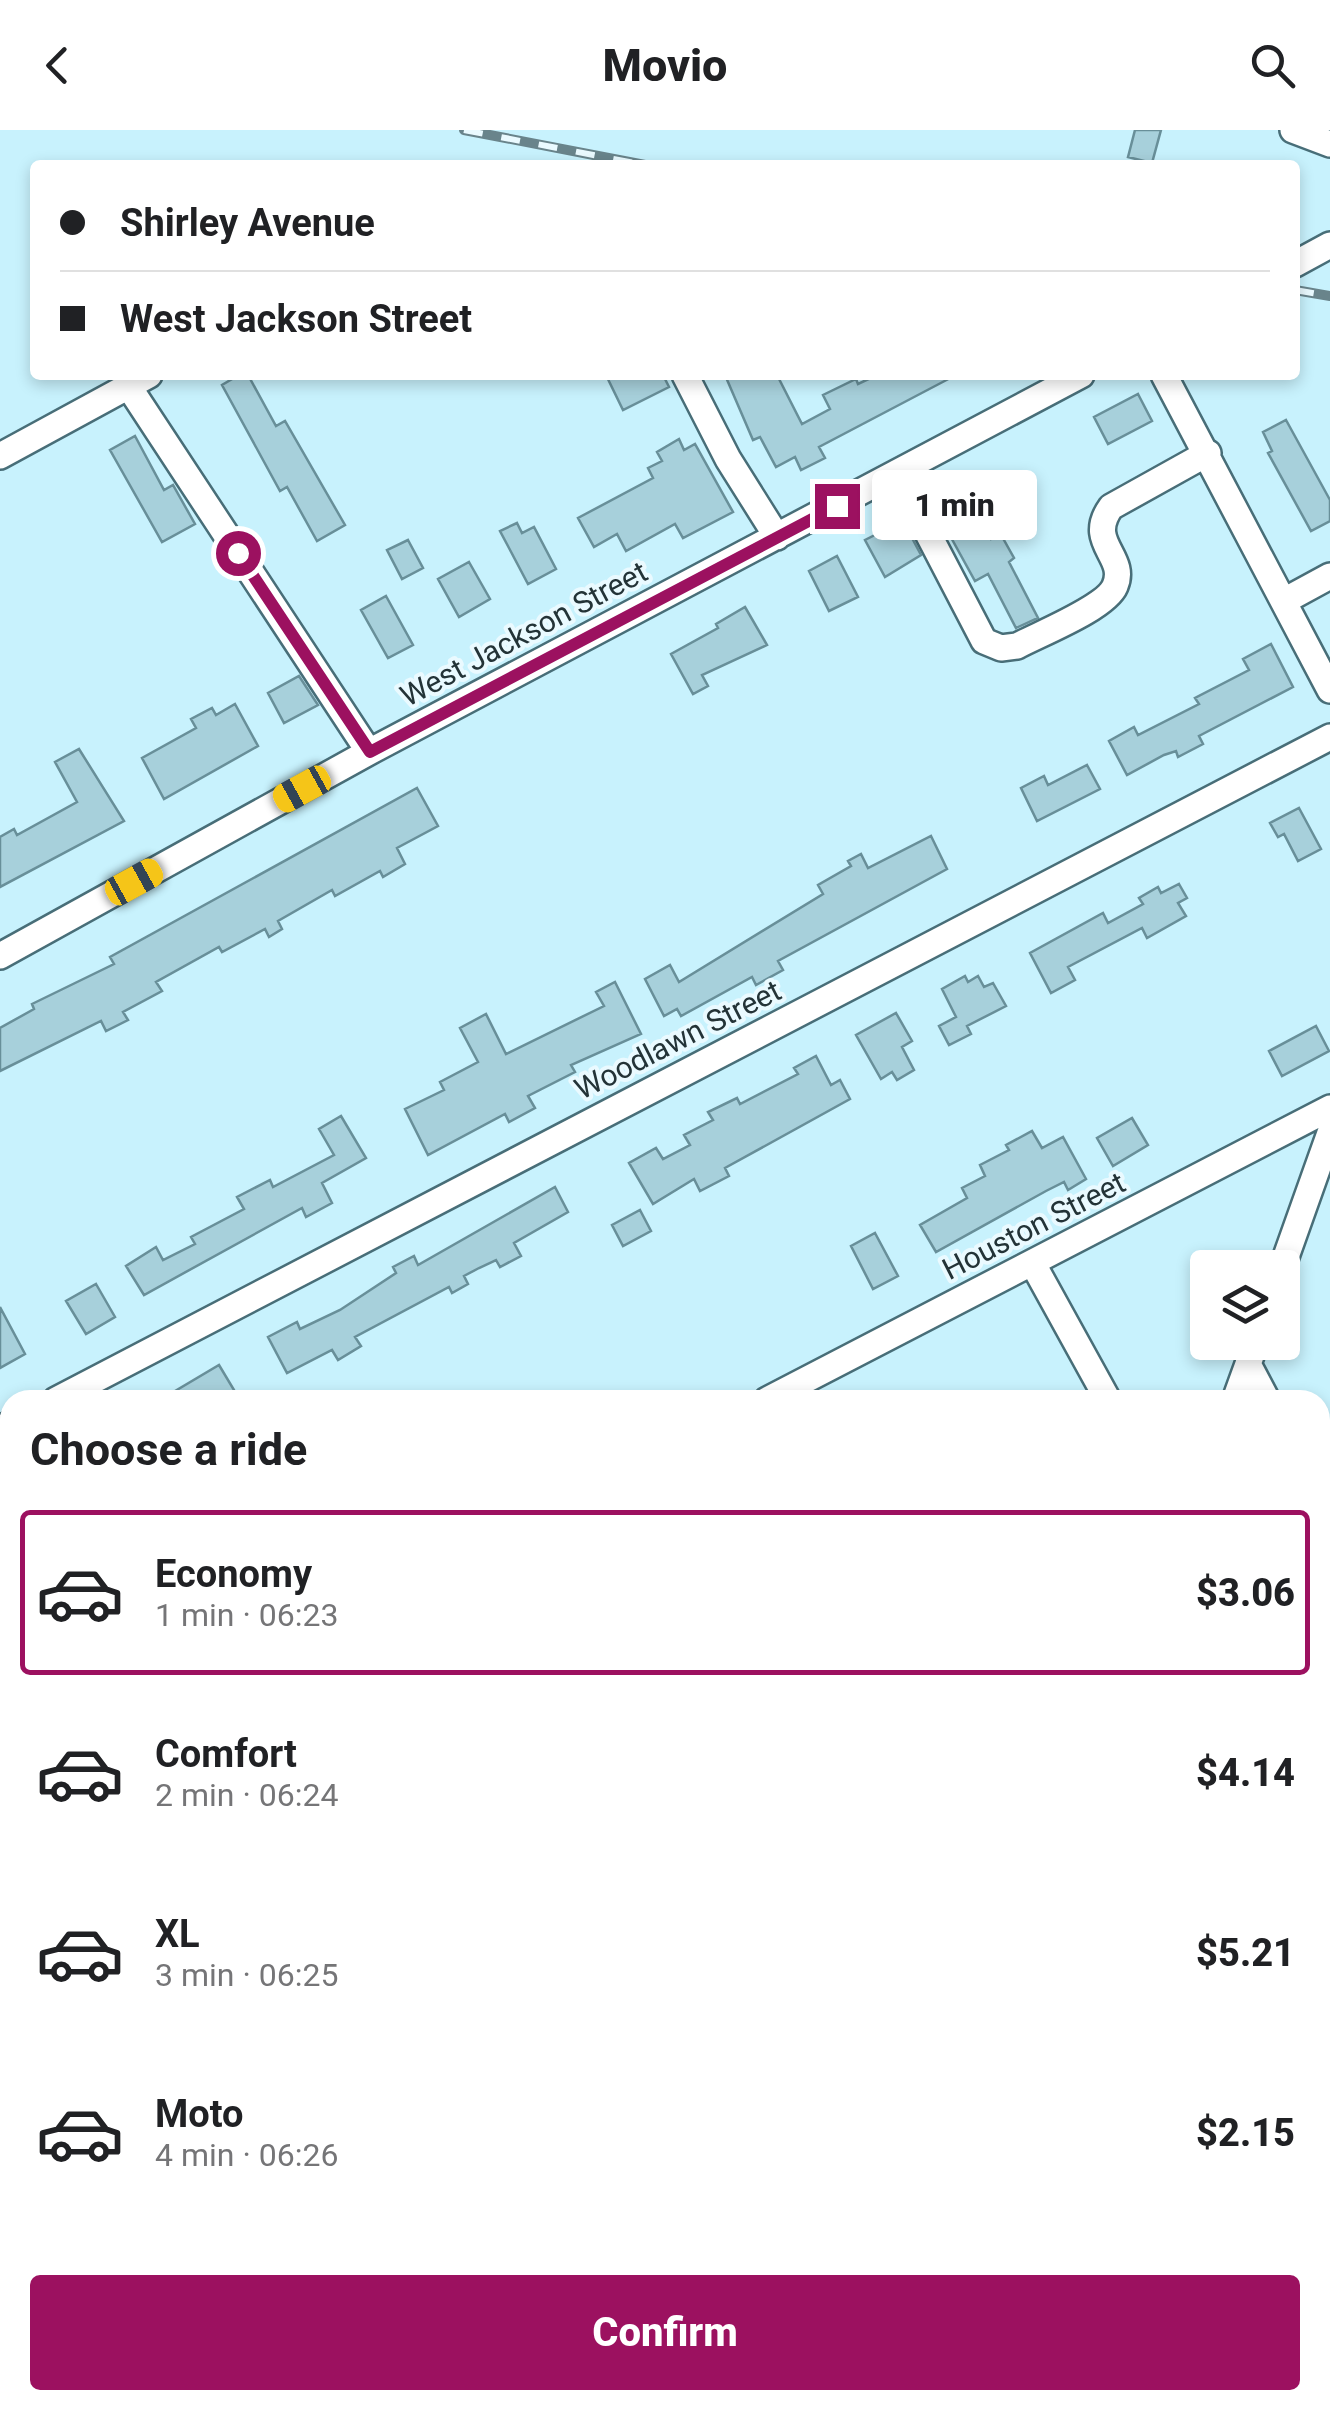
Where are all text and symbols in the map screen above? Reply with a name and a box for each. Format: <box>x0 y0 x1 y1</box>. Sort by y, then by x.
icon: back <box>30 38 85 93</box>
icon: search <box>1245 38 1300 93</box>
text: Movio <box>603 39 727 92</box>
text: Shirley Avenue <box>120 201 375 245</box>
text: West Jackson Street <box>120 297 472 341</box>
callout: 1 min <box>872 471 1037 541</box>
route end <box>815 484 860 529</box>
text: 1 min <box>914 486 995 524</box>
route start <box>216 531 261 576</box>
street label: West Jackson Street <box>394 554 653 713</box>
car <box>268 761 336 817</box>
car <box>100 854 168 910</box>
street label: Woodlawn Street <box>569 973 787 1107</box>
street label: Houston Street <box>937 1164 1131 1287</box>
map controls <box>1190 1250 1300 1360</box>
button: layers <box>1190 1250 1300 1360</box>
text: Choose a ride <box>30 1423 307 1476</box>
icon: car <box>35 1548 125 1638</box>
text: Economy <box>155 1552 312 1596</box>
text: $3.06 <box>1196 1571 1295 1615</box>
text: 1 min · 06:23 <box>155 1596 338 1634</box>
icon: car <box>35 1728 125 1818</box>
text: Comfort <box>155 1732 297 1776</box>
text: $4.14 <box>1196 1751 1295 1795</box>
text: 2 min · 06:24 <box>155 1776 338 1814</box>
icon: car <box>35 1908 125 1998</box>
text: XL <box>155 1912 200 1956</box>
text: $5.21 <box>1196 1931 1295 1975</box>
text: 3 min · 06:25 <box>155 1956 338 1994</box>
icon: car <box>35 2088 125 2178</box>
text: Moto <box>155 2092 244 2136</box>
text: $2.15 <box>1196 2111 1295 2155</box>
text: 4 min · 06:26 <box>155 2136 338 2174</box>
button: Confirm <box>30 2275 1300 2390</box>

